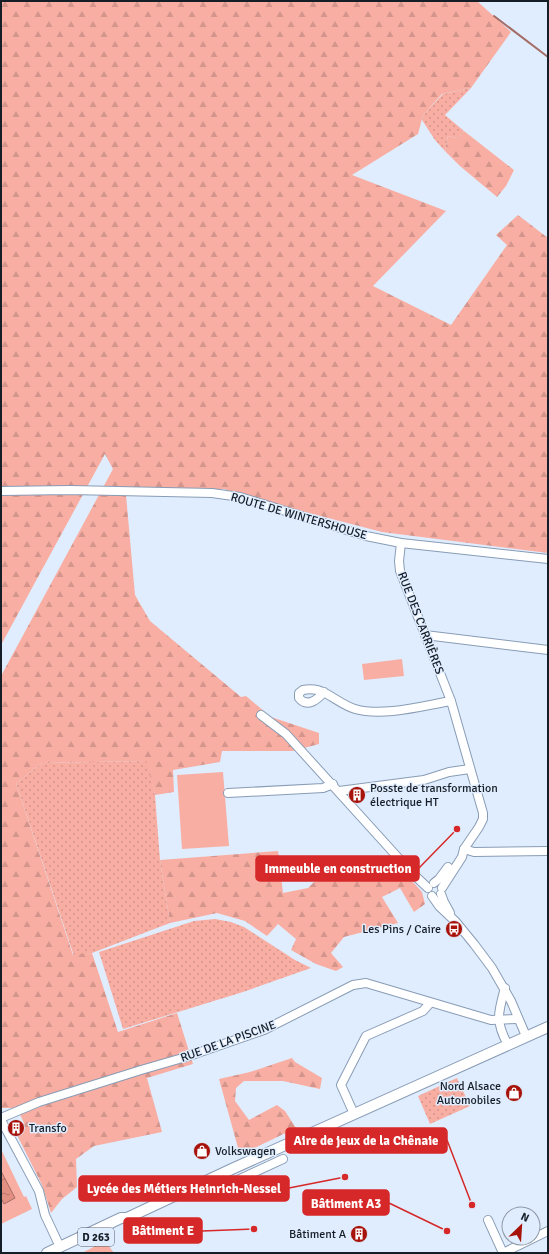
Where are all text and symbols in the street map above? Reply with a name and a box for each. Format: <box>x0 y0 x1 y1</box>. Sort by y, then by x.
street label: ROUTE DE WINTERSHOUSE <box>229 490 369 543</box>
street label: RUE DES CARRIÈRES <box>394 570 447 677</box>
place label: Posste de transformation électrique HT <box>370 781 498 810</box>
building icon: Posste de transformation électrique HT <box>347 785 367 805</box>
callout: Immeuble en construction <box>256 856 419 881</box>
text: Immeuble en construction <box>264 861 412 877</box>
bus stop icon: Les Pins / Caire <box>444 919 464 939</box>
place label: Les Pins / Caire <box>362 922 441 937</box>
street label: RUE DE LA PISCINE <box>178 1017 278 1066</box>
place label: Nord Alsace Automobiles <box>437 1079 501 1108</box>
shop icon: Nord Alsace Automobiles <box>504 1083 524 1103</box>
building icon: Transfo <box>6 1118 26 1138</box>
place label: Transfo <box>29 1121 67 1136</box>
callout: Aire de jeux de la Chênaie <box>286 1128 447 1153</box>
text: Aire de jeux de la Chênaie <box>294 1133 439 1149</box>
shop icon: Volkswagen <box>192 1141 212 1161</box>
place label: Volkswagen <box>215 1144 276 1159</box>
callout: Lycée des Métiers Heinrich-Nessel <box>79 1176 289 1201</box>
text: Lycée des Métiers Heinrich-Nessel <box>87 1181 281 1197</box>
callout: Bâtiment A3 <box>303 1190 389 1215</box>
text: Bâtiment A3 <box>311 1196 381 1212</box>
north arrow <box>501 1206 541 1246</box>
text: N <box>519 1210 531 1225</box>
callout: Bâtiment E <box>124 1218 202 1243</box>
text: Bâtiment E <box>132 1223 194 1239</box>
building icon: Bâtiment A <box>349 1224 369 1244</box>
place label: Bâtiment A <box>289 1227 347 1242</box>
road number: D 263 <box>78 1228 114 1246</box>

